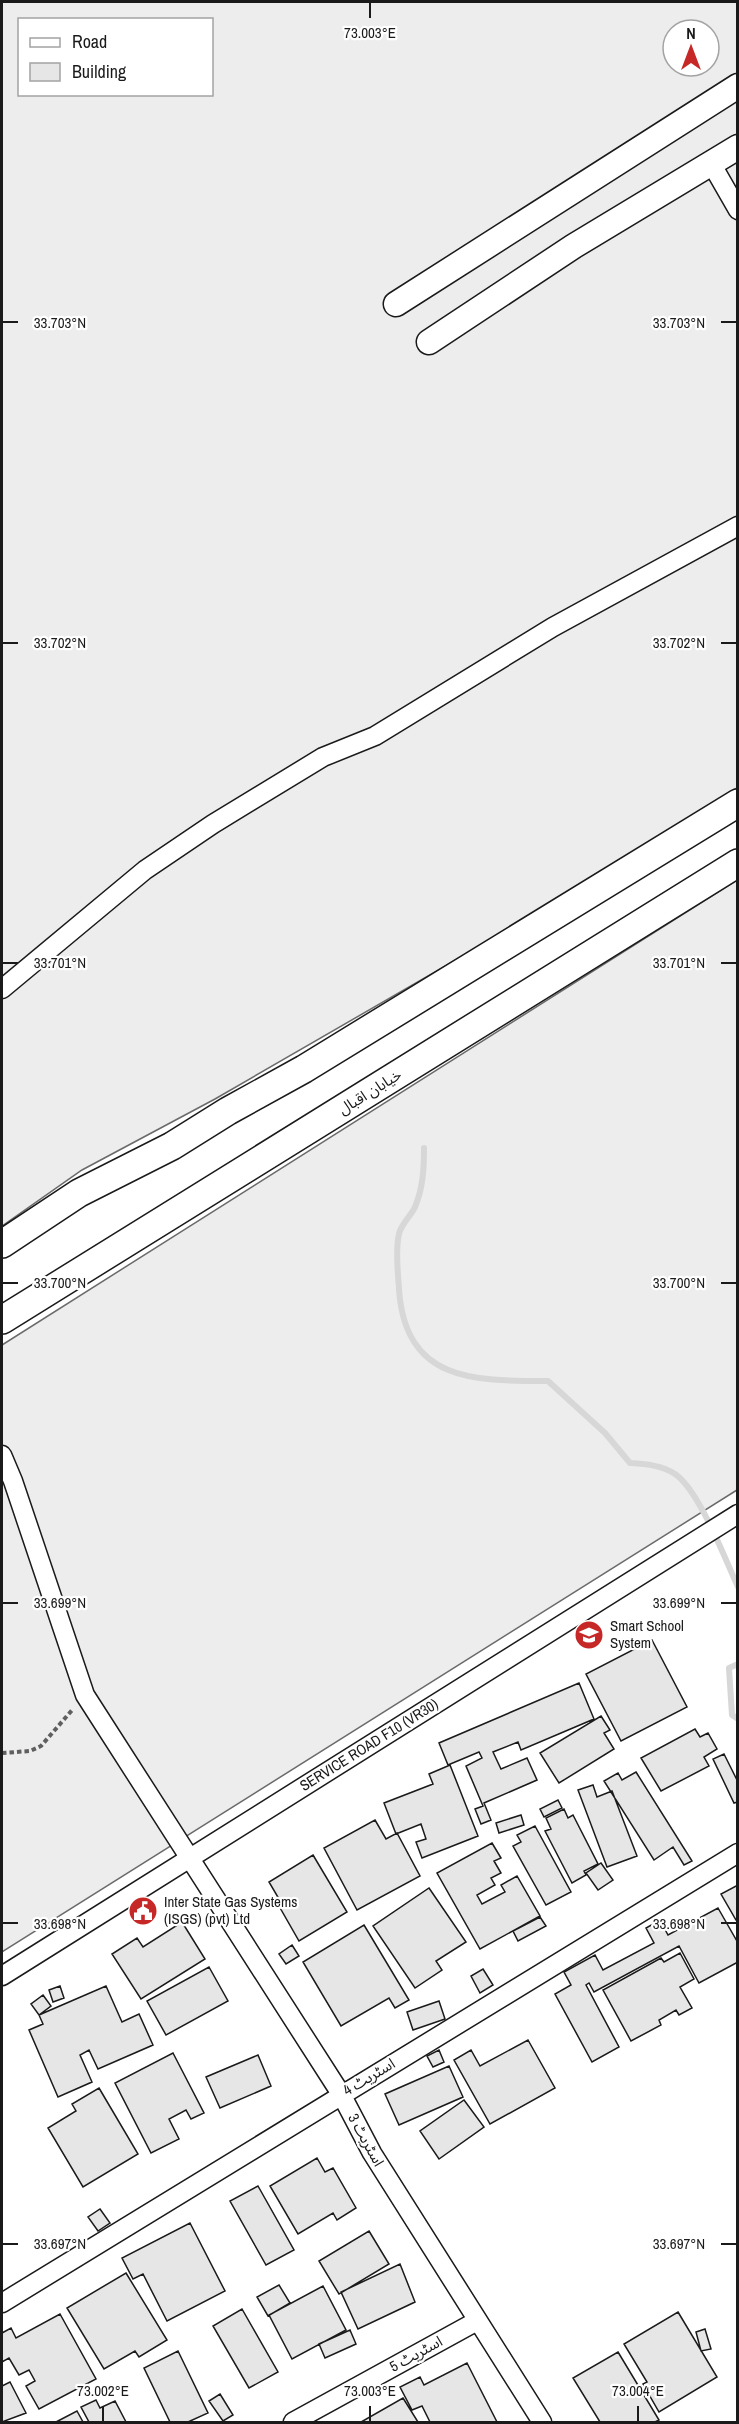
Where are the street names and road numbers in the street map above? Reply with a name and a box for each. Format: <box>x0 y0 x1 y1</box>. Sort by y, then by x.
street label: خیابان اقبال <box>334 1064 406 1119</box>
street label: SERVICE ROAD F10 (VR30) <box>295 1693 442 1796</box>
street label: اسٹریٹ 4 <box>339 2053 399 2100</box>
street label: اسٹریٹ 3 <box>343 2109 390 2170</box>
street label: اسٹریٹ 5 <box>385 2330 446 2377</box>

